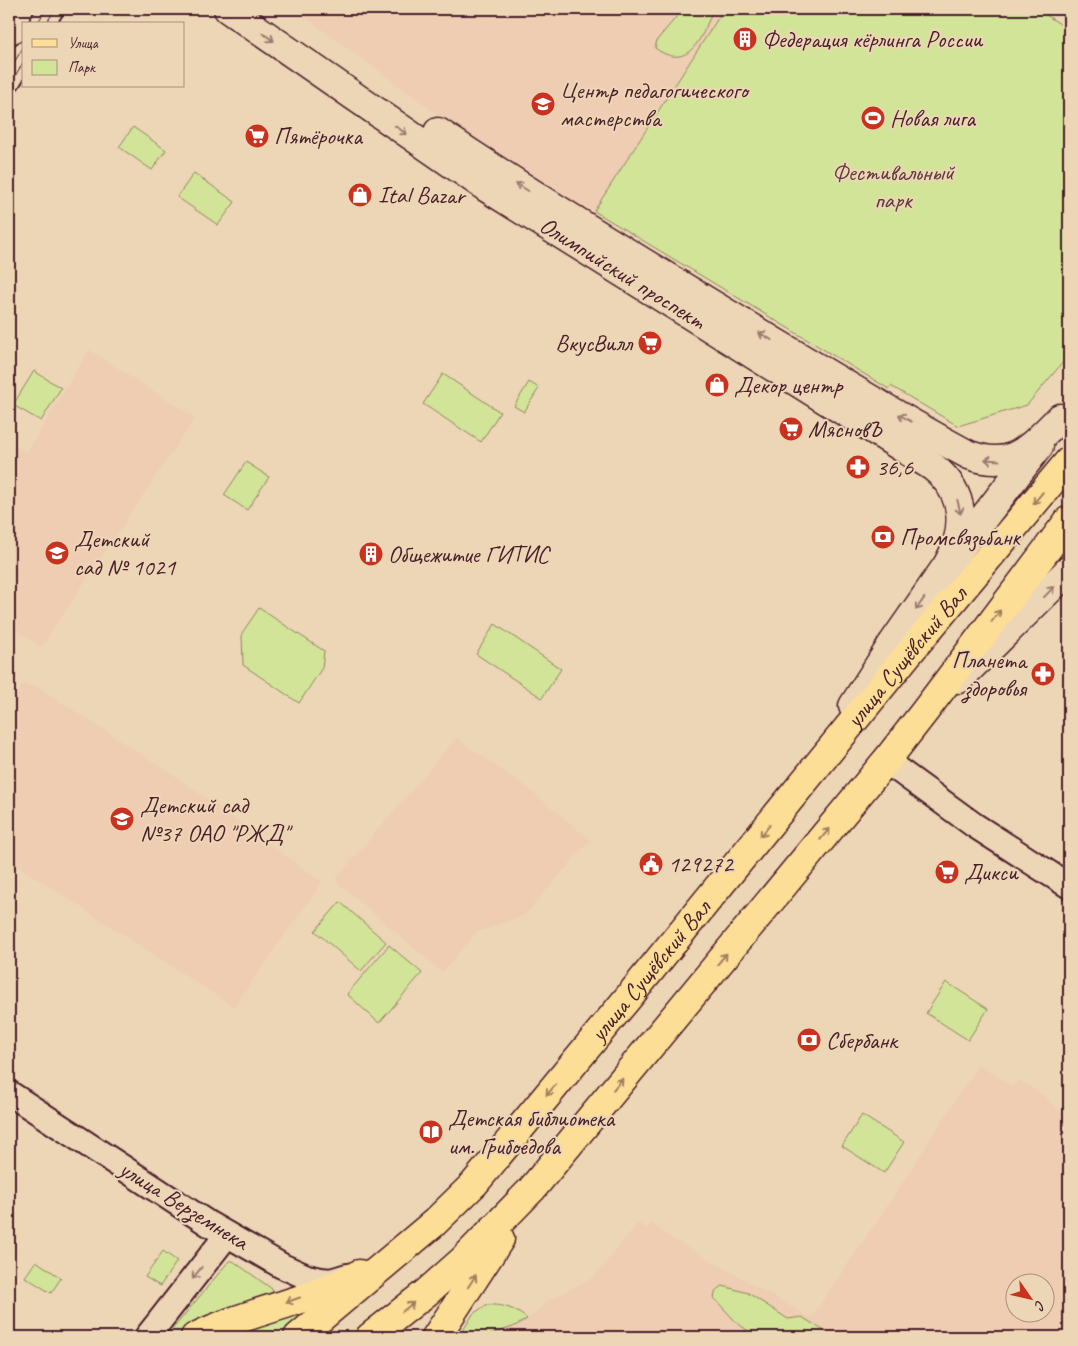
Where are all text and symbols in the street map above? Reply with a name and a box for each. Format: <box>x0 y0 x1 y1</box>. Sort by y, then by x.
legend <box>22 22 185 88</box>
place label: Федерация кёрлинга России <box>762 24 984 54</box>
building icon: Федерация кёрлинга России <box>732 26 758 52</box>
one-way arrow <box>261 32 275 42</box>
text: Улица <box>68 34 99 53</box>
text: Парк <box>68 58 96 77</box>
place label: Центр педагогического мастерства <box>560 75 750 133</box>
school or university icon: Центр педагогического мастерства <box>530 91 556 117</box>
place label: Новая лига <box>890 103 976 133</box>
sports icon: Новая лига <box>860 105 886 131</box>
place label: Пятёрочка <box>274 121 363 151</box>
supermarket icon: Пятёрочка <box>244 123 270 149</box>
one-way arrow <box>394 124 408 135</box>
park label: Фестивальный парк <box>832 157 956 215</box>
place label: Ital Bazar <box>378 180 467 210</box>
shop icon: Ital Bazar <box>347 182 373 208</box>
one-way arrow <box>515 182 529 192</box>
street label: Олимпийский проспект <box>534 210 712 336</box>
place label: ВкусВилл <box>555 328 634 358</box>
supermarket icon: ВкусВилл <box>637 330 663 356</box>
one-way arrow <box>759 330 773 340</box>
place label: Декор центр <box>734 370 844 400</box>
shop icon: Декор центр <box>704 372 730 398</box>
one-way arrow <box>898 413 913 423</box>
place label: МясновЪ <box>808 414 883 444</box>
supermarket icon: МясновЪ <box>778 416 804 442</box>
place label: 36,6 <box>876 452 914 482</box>
pharmacy icon: 36,6 <box>845 454 871 480</box>
one-way arrow <box>984 455 1000 465</box>
one-way arrow <box>1033 491 1044 504</box>
one-way arrow <box>955 498 964 514</box>
place label: Промсвязьбанк <box>900 522 1022 552</box>
place label: Детский сад № 1021 <box>74 524 176 582</box>
bank icon: Промсвязьбанк <box>870 524 896 550</box>
place label: Общежитие ГИТИС <box>388 539 551 569</box>
school or university icon: Детский сад № 1021 <box>44 540 70 566</box>
building icon: Общежитие ГИТИС <box>358 541 384 567</box>
street label: улица Сущёвский Вал <box>838 579 974 735</box>
one-way arrow <box>1042 587 1054 599</box>
one-way arrow <box>915 597 925 611</box>
one-way arrow <box>991 609 1001 623</box>
place label: Планета здоровья <box>952 645 1028 704</box>
pharmacy icon: Планета здоровья <box>1030 661 1056 687</box>
place label: Детский сад №37 ОАО "РЖД" <box>140 790 294 848</box>
school or university icon: Детский сад №37 ОАО "РЖД" <box>109 806 135 832</box>
one-way arrow <box>759 824 770 837</box>
one-way arrow <box>820 827 831 840</box>
place label: 129272 <box>668 849 735 879</box>
public building icon: 129272 <box>638 851 664 877</box>
place label: Дикси <box>964 857 1019 887</box>
supermarket icon: Дикси <box>934 859 960 885</box>
street label: улица Сущёвский Вал <box>582 892 718 1049</box>
one-way arrow <box>716 953 727 966</box>
place label: Сбербанк <box>826 1025 899 1055</box>
bank icon: Сбербанк <box>796 1027 822 1053</box>
one-way arrow <box>613 1078 624 1091</box>
one-way arrow <box>545 1084 557 1097</box>
place label: Детская библиотека им. Грибоедова <box>448 1103 616 1161</box>
library icon: Детская библиотека им. Грибоедова <box>418 1119 444 1145</box>
street label: улица Верземнека <box>112 1152 255 1258</box>
one-way arrow <box>192 1267 203 1280</box>
north arrow <box>1006 1274 1056 1324</box>
one-way arrow <box>467 1275 477 1289</box>
one-way arrow <box>286 1296 301 1305</box>
text: С <box>1030 1297 1049 1314</box>
one-way arrow <box>401 1302 414 1313</box>

